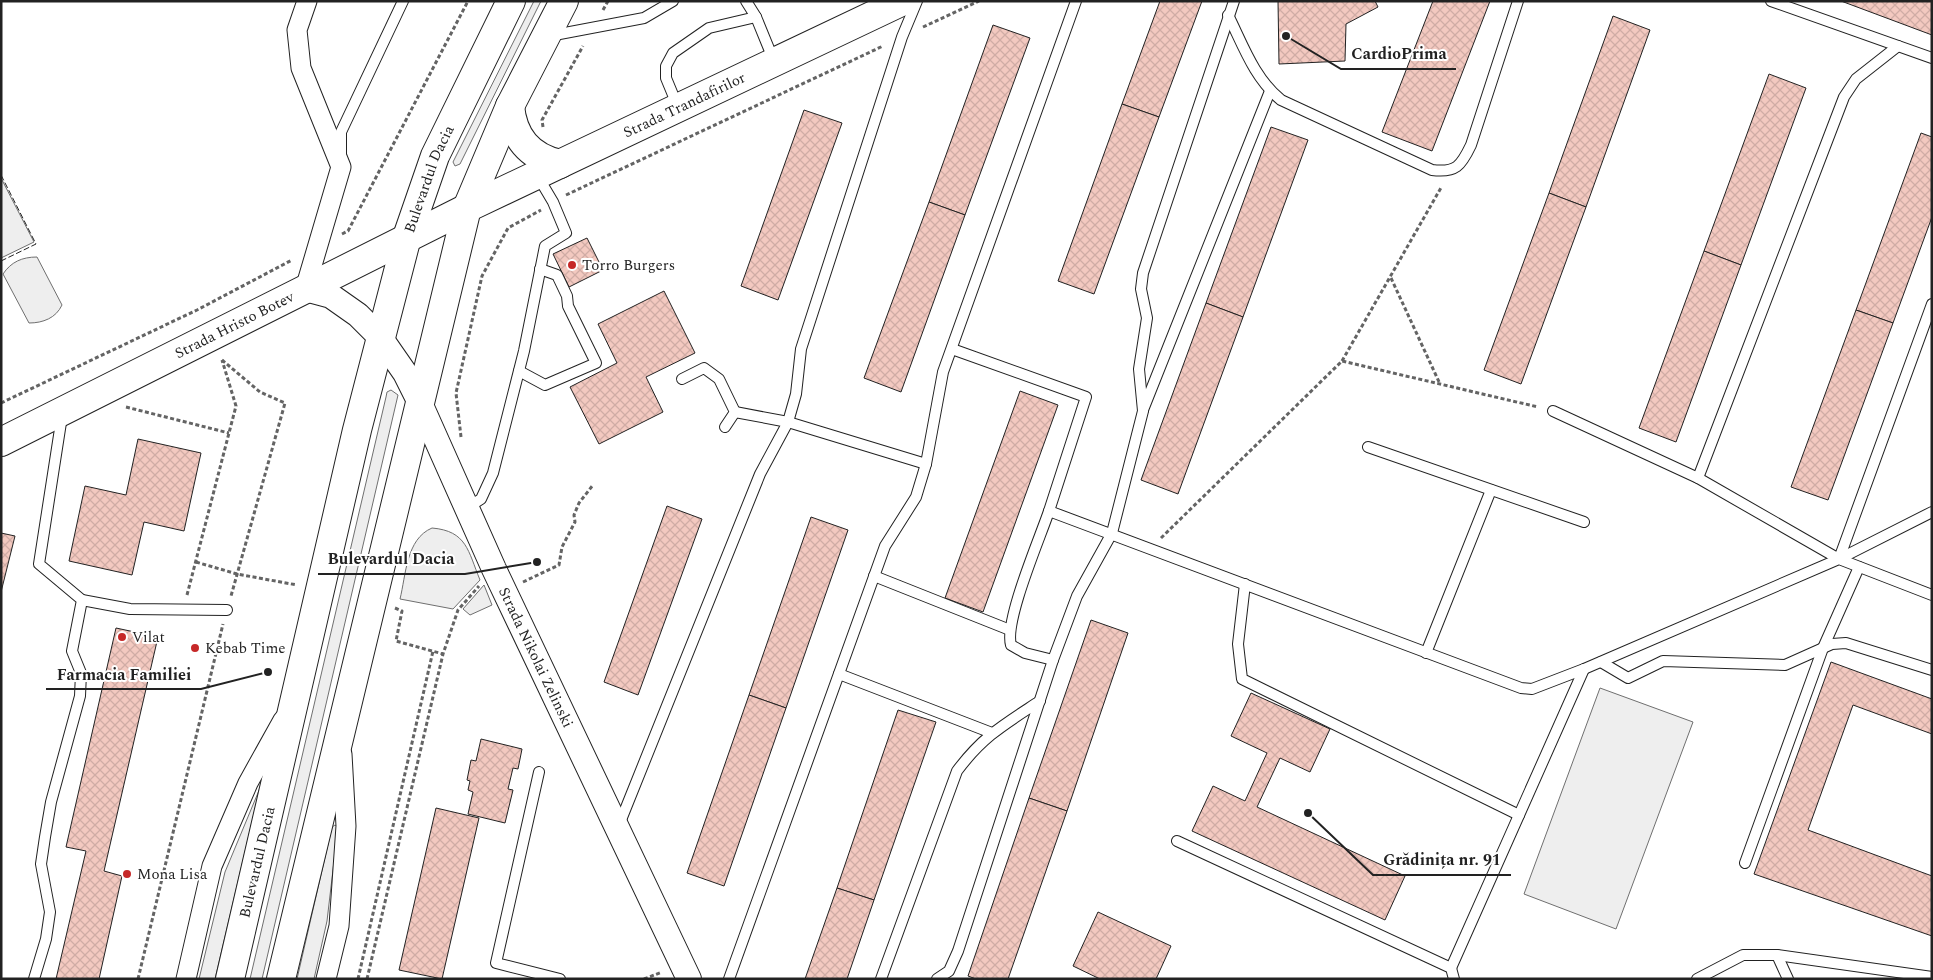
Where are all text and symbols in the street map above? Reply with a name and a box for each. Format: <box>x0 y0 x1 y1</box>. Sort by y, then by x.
callout: CardioPrima <box>1341 38 1456 69</box>
text: CardioPrima <box>1351 42 1447 66</box>
street label: Strada Trandafirilor <box>619 66 749 144</box>
street label: Bulevardul Dacia <box>398 120 460 236</box>
place label: Torro Burgers <box>582 254 675 277</box>
marker: Torro Burgers <box>566 259 578 271</box>
street label: Strada Hristo Botev <box>171 285 299 365</box>
callout: Bulevardul Dacia <box>318 543 465 574</box>
text: Bulevardul Dacia <box>327 547 455 571</box>
street label: Strada Nikolai Zelinski <box>493 583 579 732</box>
place label: Vilat <box>132 626 165 649</box>
marker: Vilat <box>116 631 128 643</box>
place label: Kebab Time <box>205 637 286 660</box>
marker: Kebab Time <box>189 642 201 654</box>
callout: Farmacia Familiei <box>46 658 201 689</box>
text: Farmacia Familiei <box>57 663 191 687</box>
street label: Bulevardul Dacia <box>233 803 281 920</box>
callout: Grădinița nr. 91 <box>1373 844 1511 875</box>
text: Grădinița nr. 91 <box>1383 848 1501 872</box>
place label: Mona Lisa <box>137 863 208 886</box>
marker: Mona Lisa <box>121 868 133 880</box>

